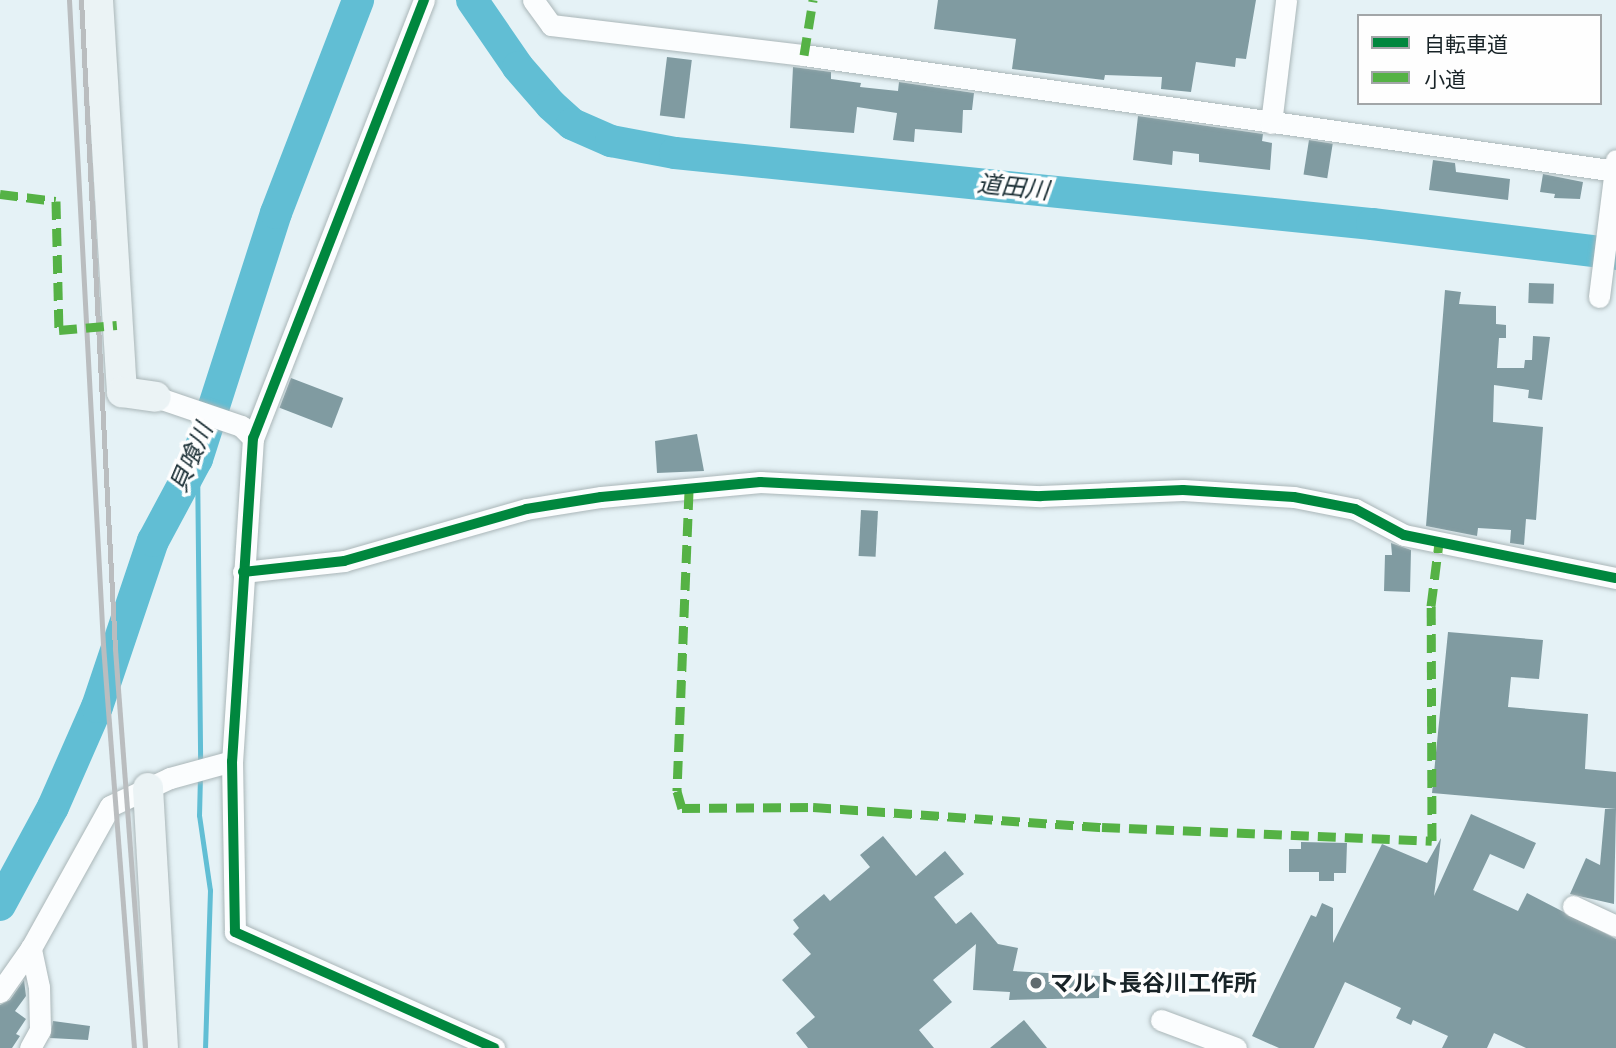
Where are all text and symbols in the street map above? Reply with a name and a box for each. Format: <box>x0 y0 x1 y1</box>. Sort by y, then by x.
legend <box>1357 14 1602 105</box>
text: 自転車道 <box>1424 32 1508 58</box>
text: 小道 <box>1424 67 1466 93</box>
water label: 道田川 <box>976 170 1050 206</box>
water label: 貝喰川 <box>165 419 219 497</box>
place label: マルト長谷川工作所 <box>1050 969 1257 997</box>
marker: マルト長谷川工作所 <box>1028 975 1044 991</box>

